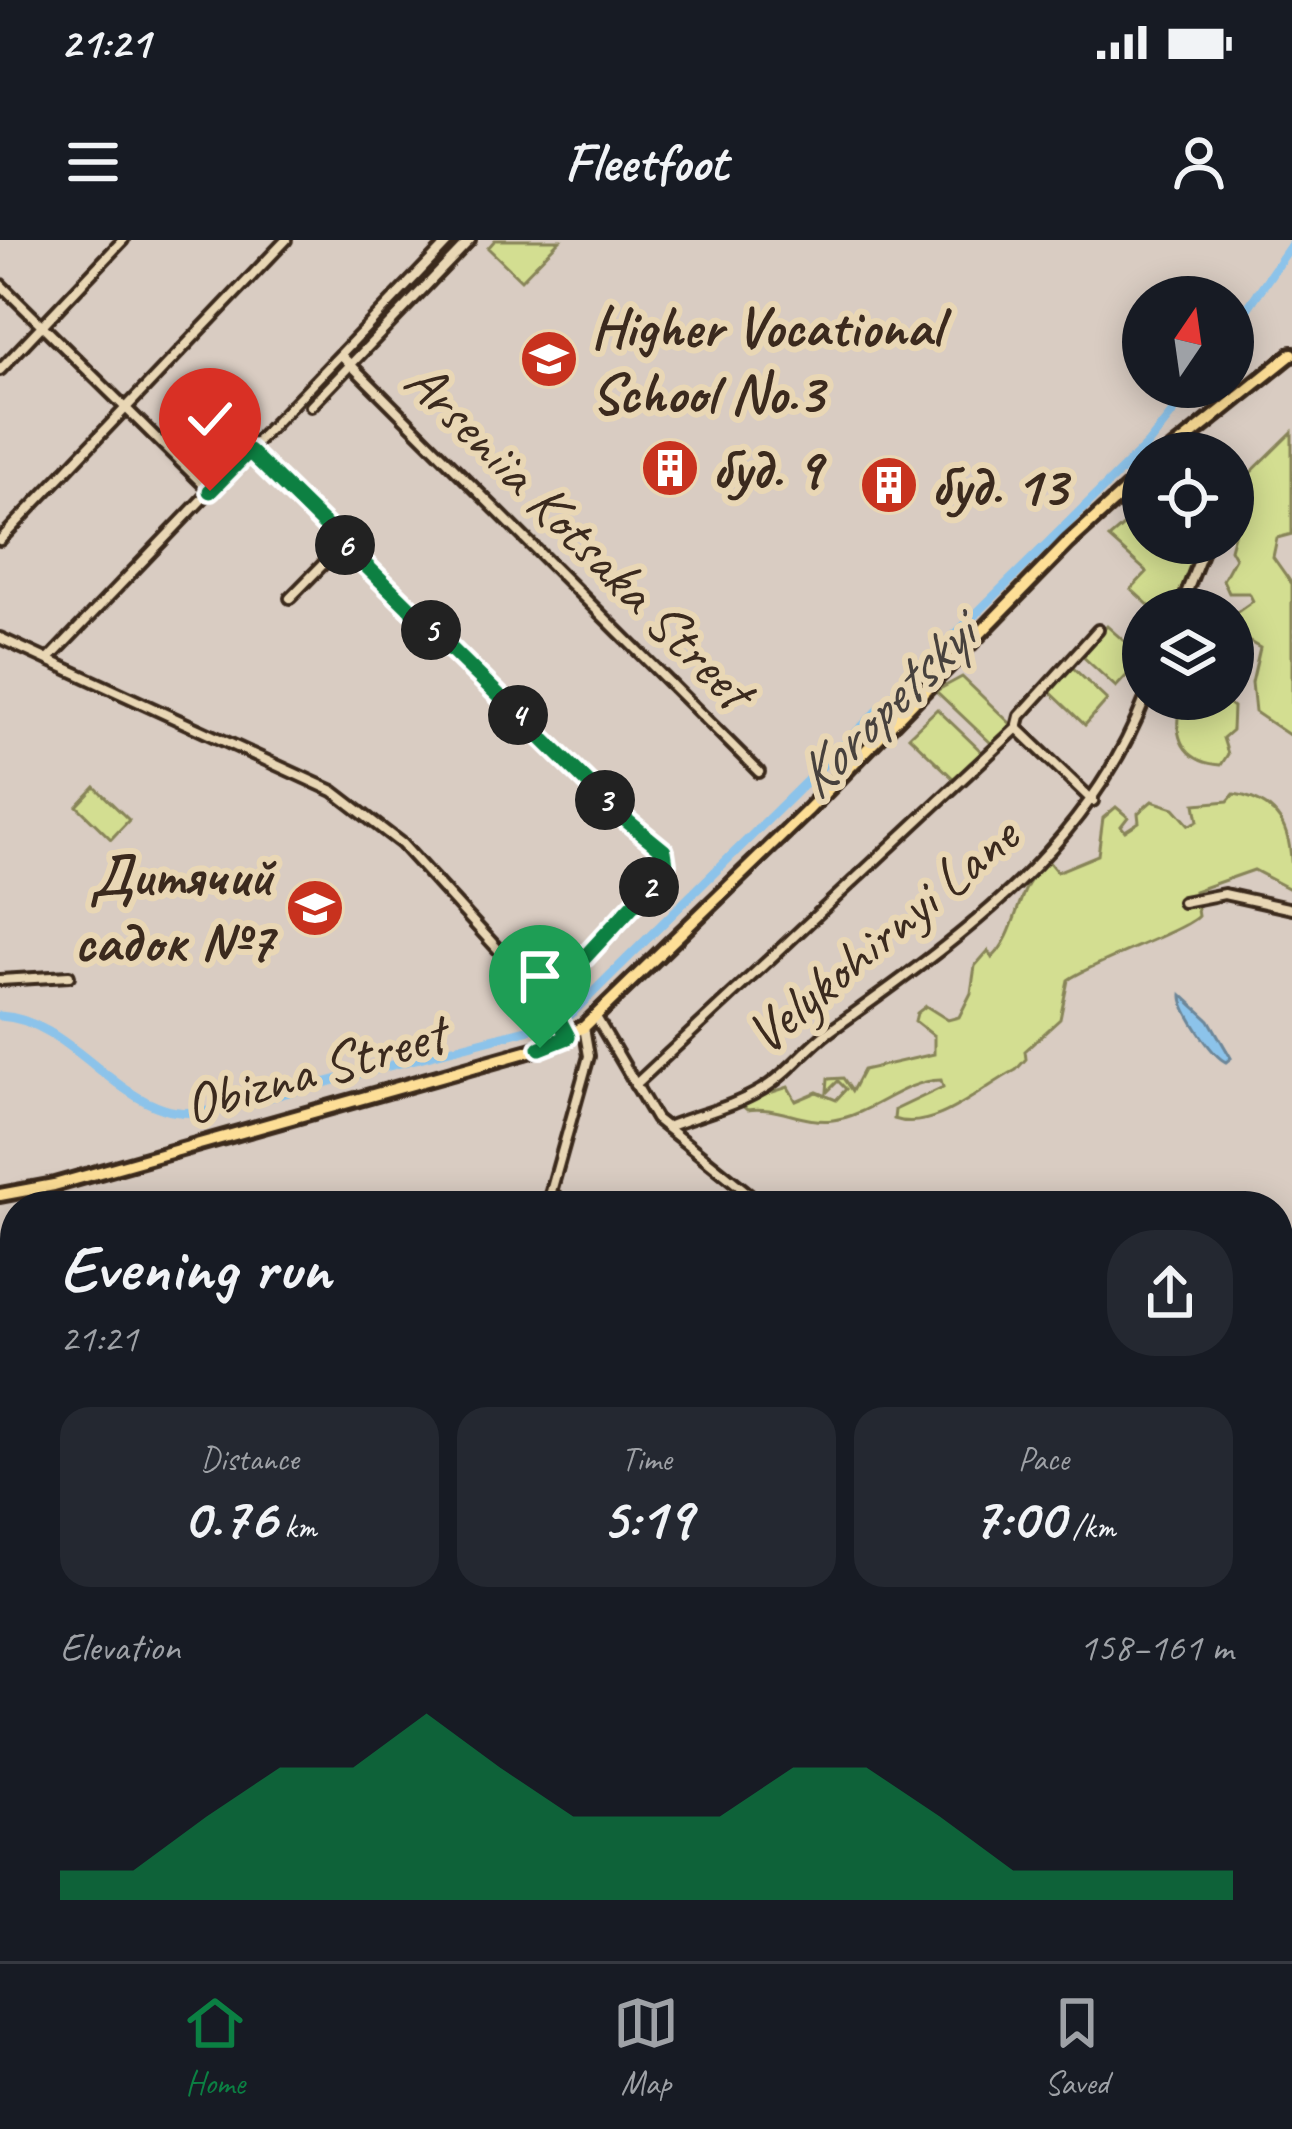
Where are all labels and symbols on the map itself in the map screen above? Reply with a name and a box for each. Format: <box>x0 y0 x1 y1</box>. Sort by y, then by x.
north arrow <box>1122 276 1254 408</box>
place label: Higher Vocational School No.3 <box>591 291 952 429</box>
school or university icon: Higher Vocational School No.3 <box>518 328 580 390</box>
street label: Arseniia Kotsaka Street <box>390 345 774 729</box>
pin <box>159 368 261 491</box>
place label: буд. 9 <box>712 433 827 505</box>
building icon: буд. 9 <box>639 437 701 499</box>
place label: буд. 13 <box>931 450 1072 522</box>
building icon: буд. 13 <box>858 454 920 516</box>
pin: 6 <box>315 515 375 575</box>
water label: Koropetskyi <box>777 590 1001 814</box>
pin: 5 <box>401 600 461 660</box>
pin: 4 <box>488 685 548 745</box>
pin: 3 <box>575 770 635 830</box>
street label: Velykohirnyi Lane <box>731 798 1035 1070</box>
place label: Дитячий садок №7 <box>74 840 279 978</box>
pin: 2 <box>619 857 679 917</box>
school or university icon: Дитячий садок №7 <box>284 877 346 939</box>
pin <box>489 925 591 1048</box>
street label: Obizna Street <box>175 995 460 1141</box>

